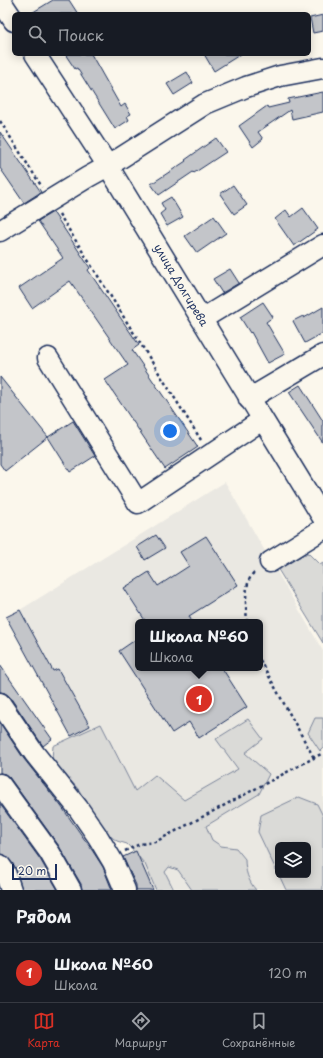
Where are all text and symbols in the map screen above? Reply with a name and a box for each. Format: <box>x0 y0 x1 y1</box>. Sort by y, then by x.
search box <box>12 12 311 56</box>
icon: search <box>26 23 48 45</box>
text: Поиск <box>58 23 104 46</box>
street label: улица Долгирева <box>150 240 213 329</box>
your location <box>160 421 180 441</box>
popup <box>135 619 263 671</box>
text: Школа №60 <box>150 624 248 647</box>
text: Школа <box>150 647 193 666</box>
pin: 1 <box>186 684 212 714</box>
map controls <box>275 842 311 878</box>
button: layers <box>275 842 311 878</box>
scale bar <box>12 862 57 881</box>
text: 20 m <box>18 862 46 879</box>
text: Рядом <box>16 903 71 929</box>
text: Школа №60 <box>54 952 153 975</box>
text: 1 <box>26 963 32 982</box>
text: 120 m <box>268 963 307 982</box>
text: Школа <box>54 975 98 994</box>
tab: Карта <box>28 1010 60 1051</box>
tab: Маршрут <box>115 1010 167 1051</box>
tab: Сохранённые <box>222 1010 295 1051</box>

